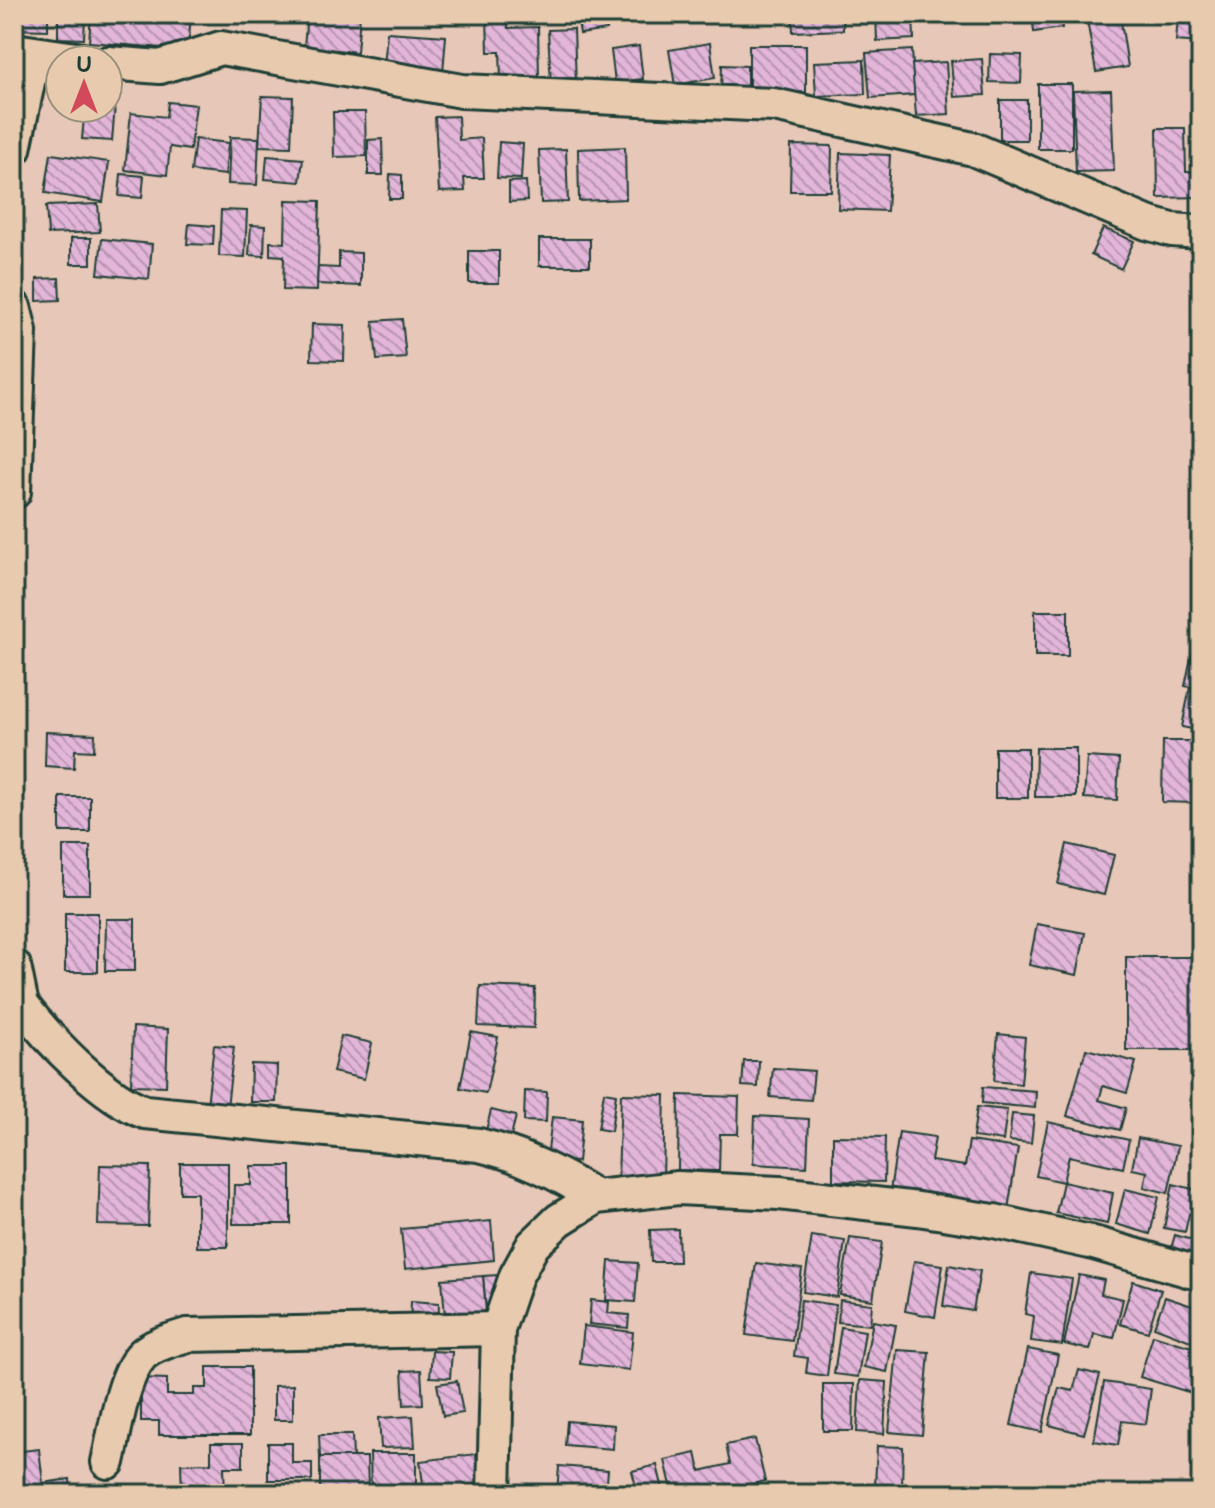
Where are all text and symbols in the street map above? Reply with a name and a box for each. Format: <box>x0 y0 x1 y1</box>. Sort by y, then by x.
north arrow <box>44 44 124 124</box>
text: U <box>76 52 92 79</box>

